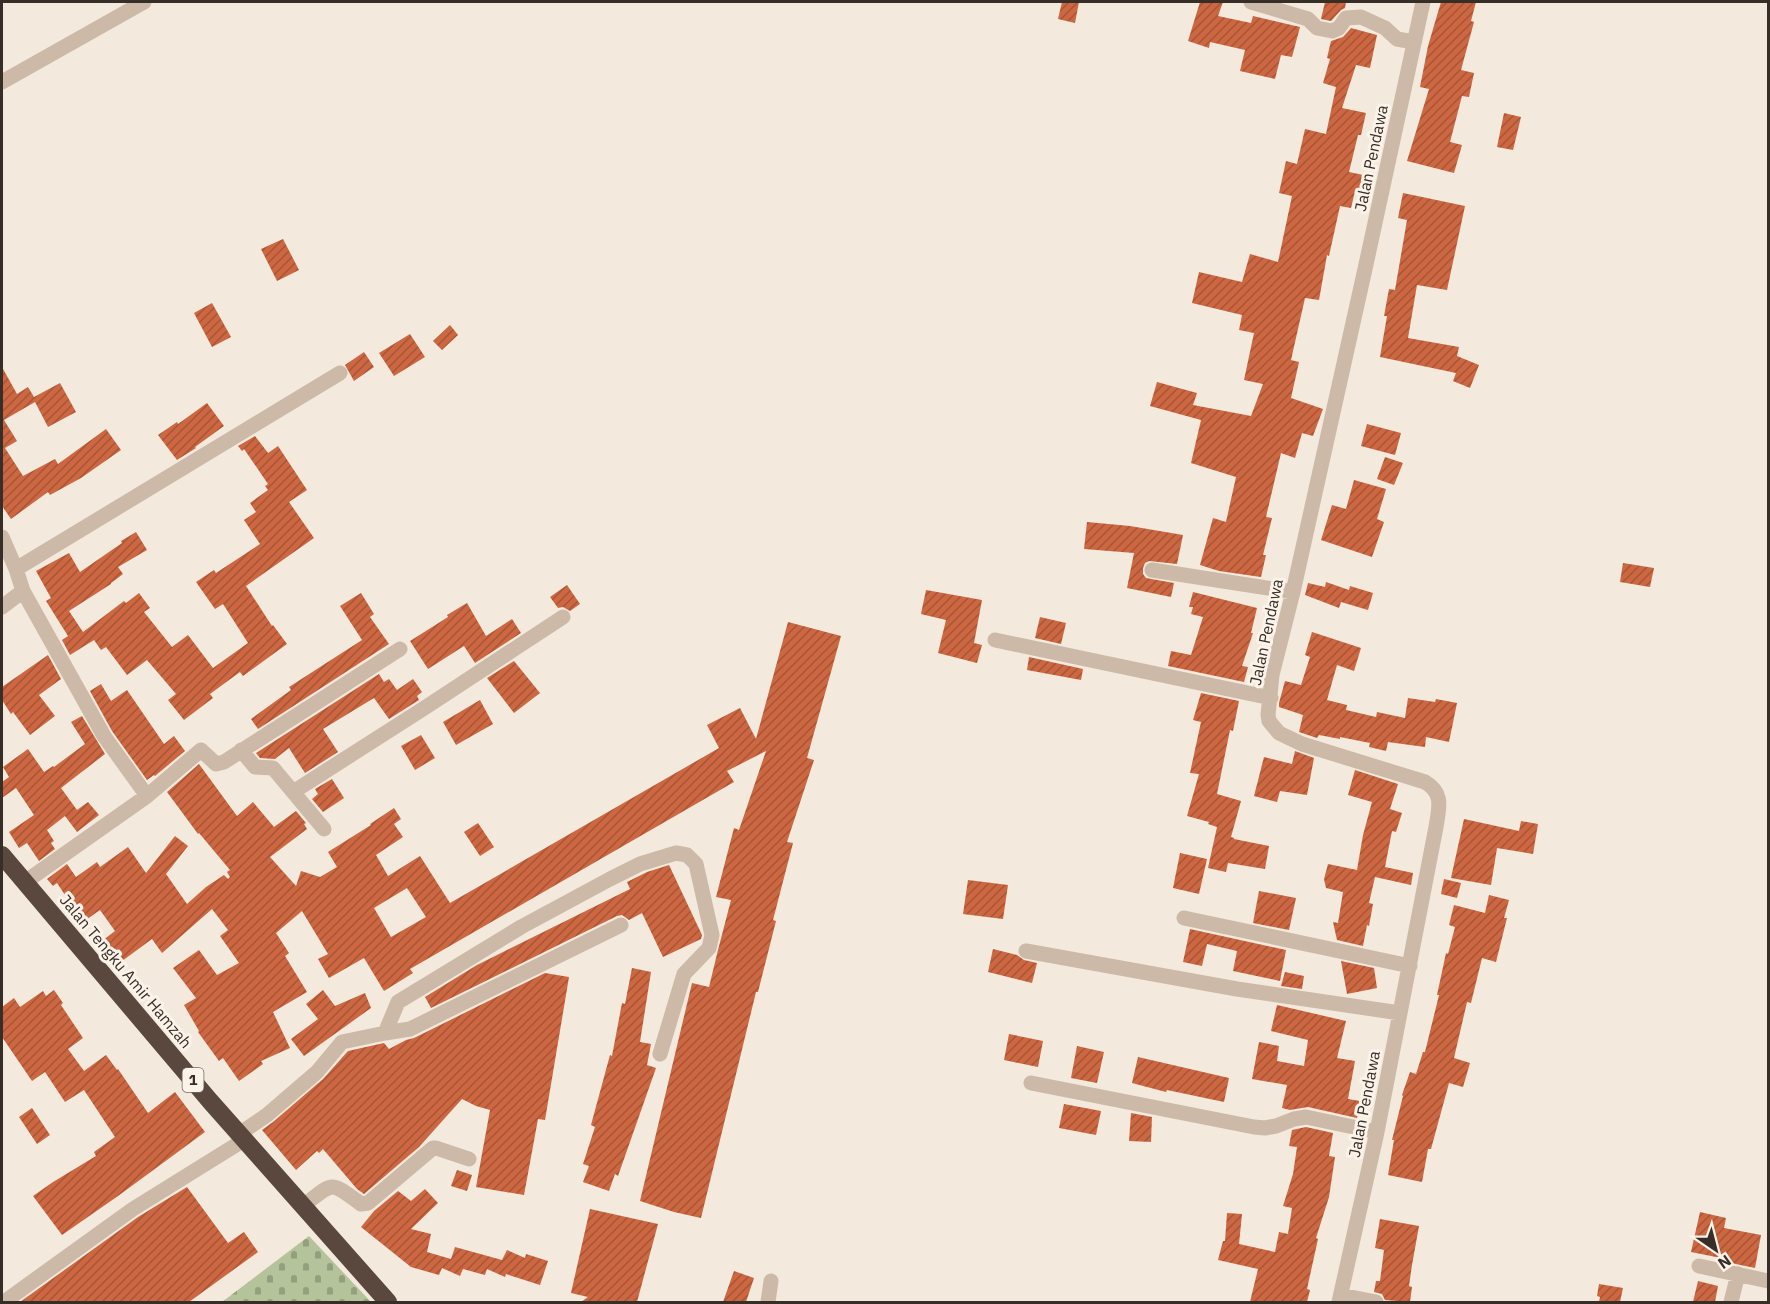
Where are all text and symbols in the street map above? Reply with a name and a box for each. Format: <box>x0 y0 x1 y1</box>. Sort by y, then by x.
street label: Jalan Pendawa <box>1350 103 1392 213</box>
street label: Jalan Pendawa <box>1245 577 1287 687</box>
street label: Jalan Tengku Amir Hamzah <box>56 890 196 1052</box>
street label: Jalan Pendawa <box>1344 1049 1384 1159</box>
road number: 1 <box>182 1068 204 1092</box>
north arrow <box>1686 1220 1746 1280</box>
text: N <box>1714 1251 1735 1274</box>

